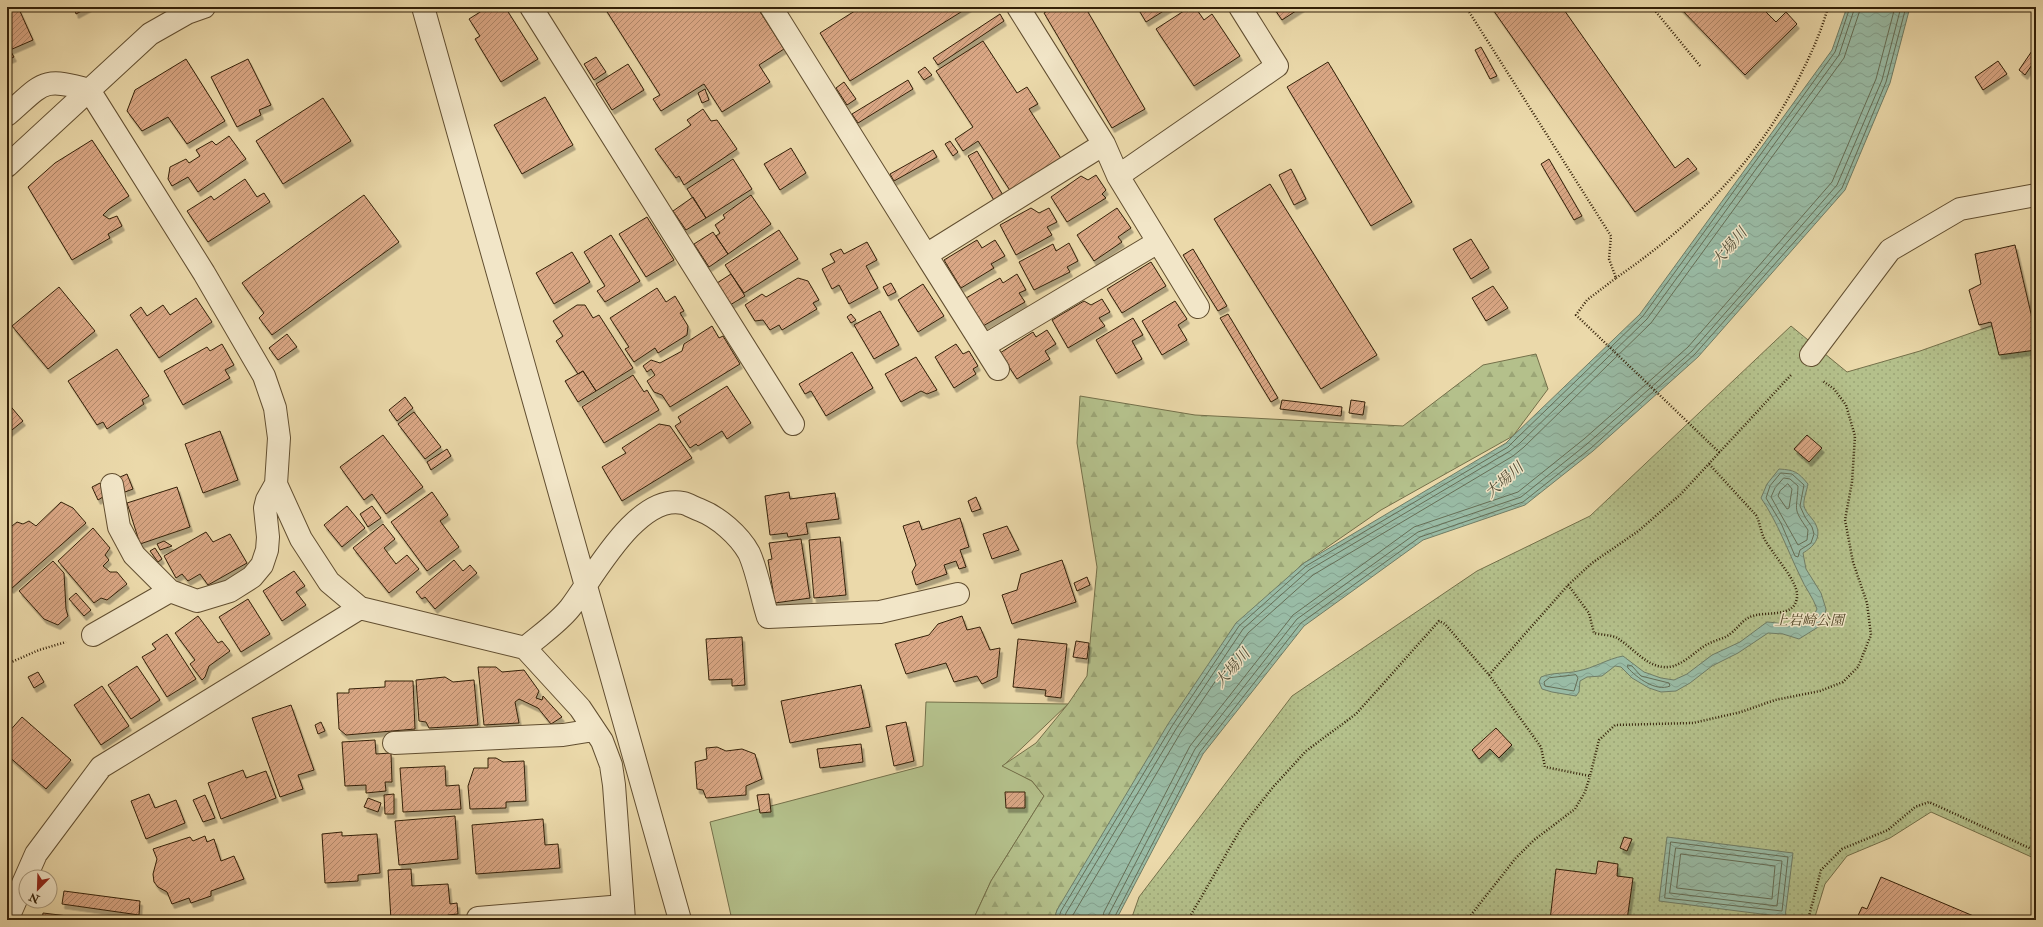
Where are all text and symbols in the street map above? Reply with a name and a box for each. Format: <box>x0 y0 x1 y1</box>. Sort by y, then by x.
water label: 大場川 <box>1707 223 1753 271</box>
water label: 大場川 <box>1481 457 1529 502</box>
park label: 上岩崎公園 <box>1774 612 1846 629</box>
water label: 大場川 <box>1210 644 1256 692</box>
north arrow <box>18 869 58 909</box>
text: N <box>26 889 42 906</box>

